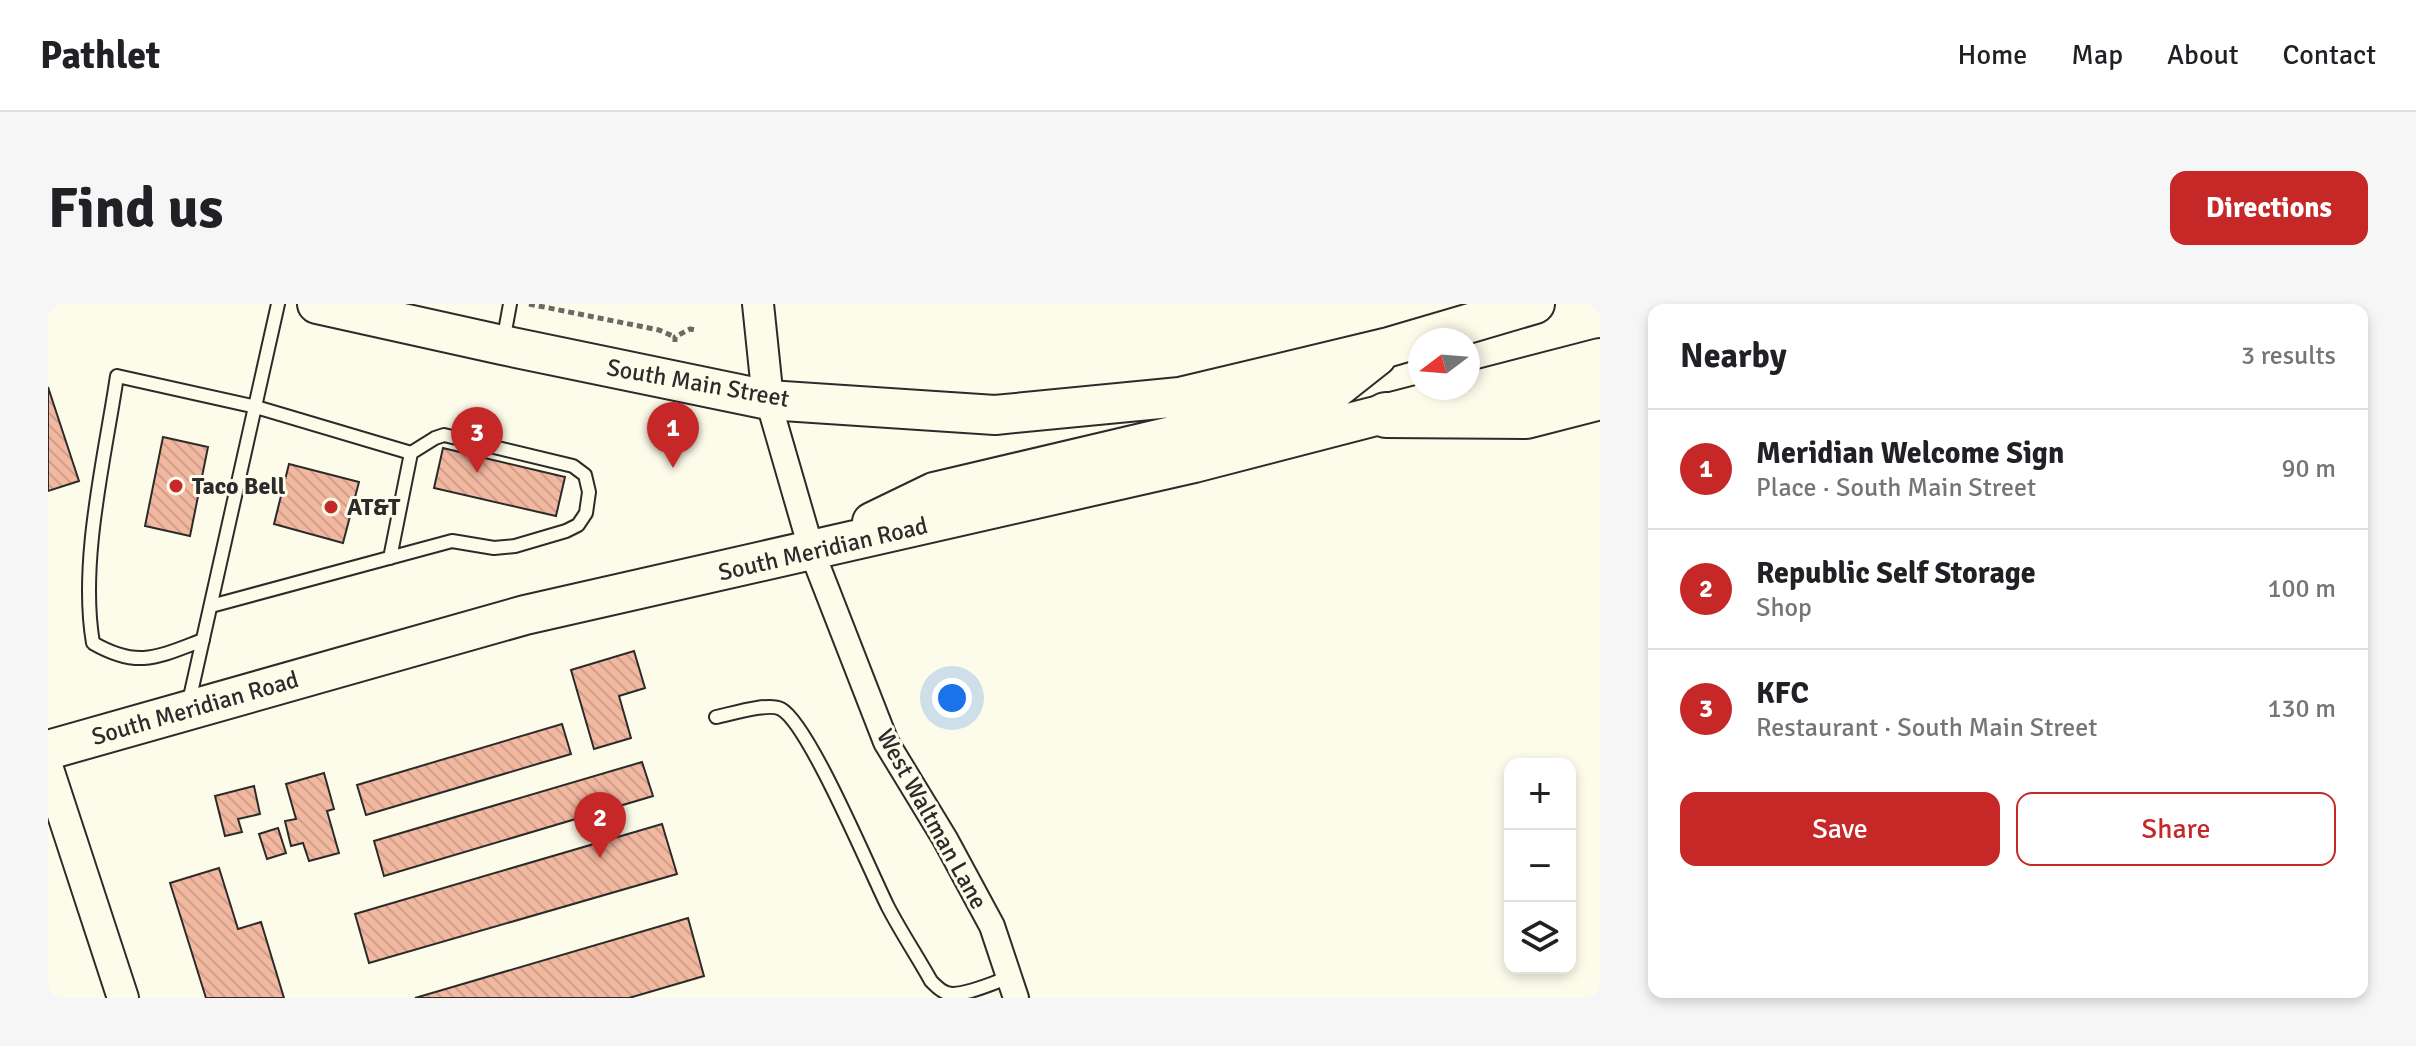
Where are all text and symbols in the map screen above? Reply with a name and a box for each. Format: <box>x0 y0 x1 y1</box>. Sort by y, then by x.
text: Pathlet <box>40 32 160 79</box>
text: Home <box>1958 38 2027 72</box>
text: Map <box>2071 38 2123 72</box>
text: About <box>2167 38 2239 72</box>
text: Contact <box>2283 38 2376 72</box>
button: Directions <box>2170 171 2368 245</box>
text: Find us <box>48 174 223 243</box>
north arrow <box>1408 328 1480 400</box>
text: Nearby <box>1680 335 1787 377</box>
text: 3 results <box>2241 340 2336 372</box>
street label: South Main Street <box>604 352 792 414</box>
pin: 1 <box>647 402 699 468</box>
pin: 3 <box>451 407 503 473</box>
text: Meridian Welcome Sign <box>1756 435 2064 472</box>
text: 1 <box>1699 453 1713 485</box>
text: 90 m <box>2281 453 2336 485</box>
place label: Taco Bell <box>192 471 286 501</box>
text: Place · South Main Street <box>1756 472 2036 504</box>
marker: Taco Bell <box>167 477 185 495</box>
place label: AT&T <box>347 492 401 522</box>
marker: AT&T <box>322 498 340 516</box>
street label: South Meridian Road <box>715 510 931 588</box>
text: Republic Self Storage <box>1756 555 2036 592</box>
text: 2 <box>1699 573 1713 605</box>
text: 100 m <box>2267 573 2336 605</box>
text: Shop <box>1756 592 1812 624</box>
street label: South Meridian Road <box>88 664 302 752</box>
text: KFC <box>1756 675 1809 712</box>
your location <box>932 678 972 718</box>
text: 3 <box>1699 693 1713 725</box>
text: 130 m <box>2267 693 2336 725</box>
text: Restaurant · South Main Street <box>1756 712 2097 744</box>
street label: West Waltman Lane <box>870 724 994 914</box>
map controls <box>1504 758 1576 974</box>
button: + <box>1504 758 1576 830</box>
pin: 2 <box>574 792 626 858</box>
button: Save <box>1680 792 2000 866</box>
button: Share <box>2016 792 2336 866</box>
button: − <box>1504 830 1576 902</box>
button: layers <box>1504 902 1576 974</box>

